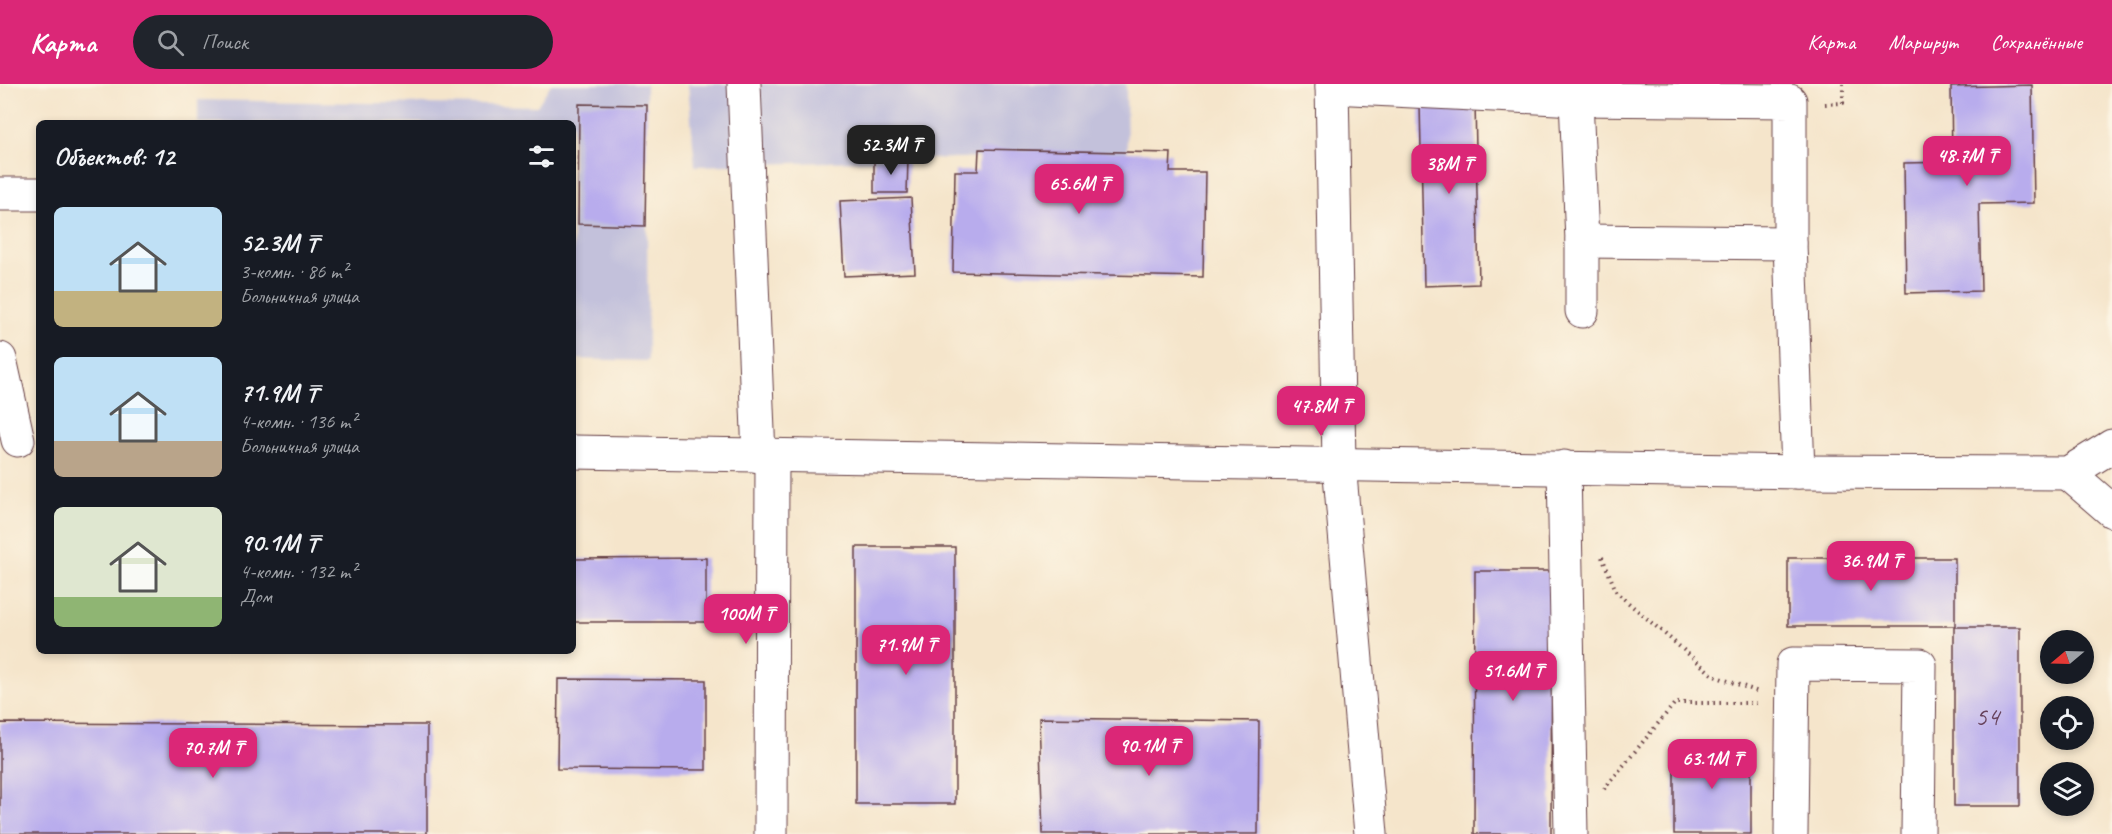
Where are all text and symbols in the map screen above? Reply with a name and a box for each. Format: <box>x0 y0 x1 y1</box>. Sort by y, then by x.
search box <box>133 15 553 69</box>
text: Карта <box>30 25 97 60</box>
icon: search <box>154 26 187 59</box>
text: Поиск <box>202 28 248 56</box>
text: Карта <box>1807 29 1856 55</box>
text: Маршрут <box>1889 29 1958 55</box>
text: Сохранённые <box>1991 29 2082 55</box>
pin: 52.3M ₸ <box>836 125 946 176</box>
text: 52.3M ₸ <box>861 132 921 157</box>
pin: 48.7M ₸ <box>1912 136 2022 187</box>
text: Объектов: 12 <box>54 140 174 173</box>
icon: filters <box>525 140 558 173</box>
text: 48.7M ₸ <box>1937 143 1997 168</box>
pin: 38M ₸ <box>1407 144 1491 195</box>
text: 38M ₸ <box>1425 151 1473 176</box>
pin: 65.6M ₸ <box>1024 164 1134 215</box>
text: 65.6M ₸ <box>1049 171 1109 196</box>
text: 52.3M ₸ <box>240 226 318 259</box>
icon: home <box>102 231 174 303</box>
text: 3-комн. · 86 m² <box>240 259 348 284</box>
text: Больничная улица <box>240 284 359 309</box>
text: 71.9M ₸ <box>240 376 318 409</box>
icon: home <box>102 381 174 453</box>
pin: 47.8M ₸ <box>1266 386 1376 437</box>
text: 47.8M ₸ <box>1291 393 1351 418</box>
text: 4-комн. · 136 m² <box>240 409 357 434</box>
text: Больничная улица <box>240 434 359 459</box>
text: 90.1M ₸ <box>240 526 318 559</box>
icon: home <box>102 531 174 603</box>
pin: 36.9M ₸ <box>1816 541 1926 592</box>
text: 36.9M ₸ <box>1841 548 1901 573</box>
text: 4-комн. · 132 m² <box>240 559 357 584</box>
text: Дом <box>240 584 272 609</box>
pin: 100M ₸ <box>697 594 795 645</box>
text: 100M ₸ <box>718 601 774 626</box>
pin: 71.9M ₸ <box>851 625 961 676</box>
north arrow <box>2040 630 2094 684</box>
map controls <box>2040 630 2094 816</box>
text: 71.9M ₸ <box>876 632 936 657</box>
pin: 51.6M ₸ <box>1458 651 1568 702</box>
text: 51.6M ₸ <box>1483 658 1543 683</box>
button: locate <box>2040 696 2094 750</box>
house number: 54 <box>1975 699 2002 733</box>
pin: 90.1M ₸ <box>1094 726 1204 777</box>
pin: 70.7M ₸ <box>158 728 268 779</box>
text: 90.1M ₸ <box>1119 733 1179 758</box>
text: 70.7M ₸ <box>183 735 243 760</box>
pin: 63.1M ₸ <box>1657 739 1767 790</box>
text: 63.1M ₸ <box>1682 746 1742 771</box>
button: layers <box>2040 762 2094 816</box>

